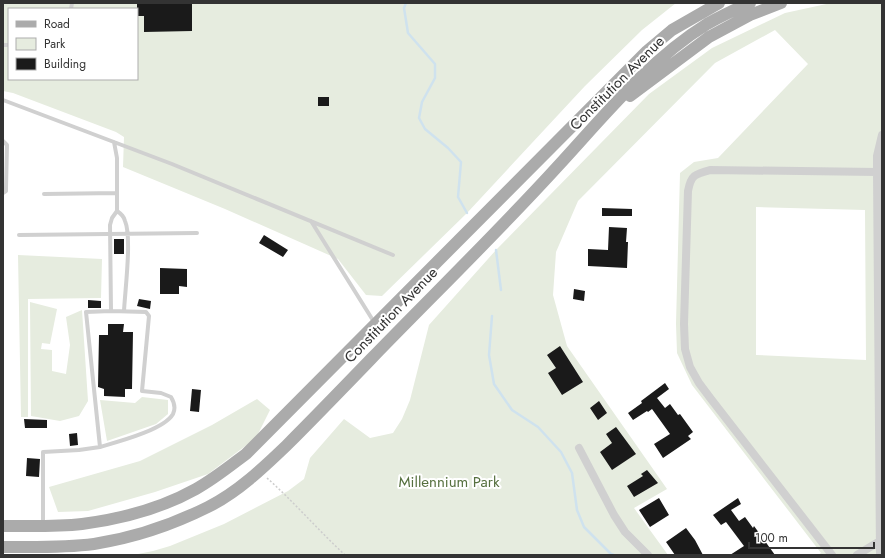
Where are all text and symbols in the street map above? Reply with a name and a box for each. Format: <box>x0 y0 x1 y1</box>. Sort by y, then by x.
legend <box>8 8 138 80</box>
text: Road <box>44 15 70 33</box>
street label: Constitution Avenue <box>565 30 670 135</box>
text: Park <box>44 35 66 53</box>
text: Building <box>44 55 86 73</box>
street label: Constitution Avenue <box>339 262 443 368</box>
park label: Millennium Park <box>398 471 500 493</box>
scale bar <box>749 524 874 550</box>
text: 100 m <box>755 529 788 547</box>

